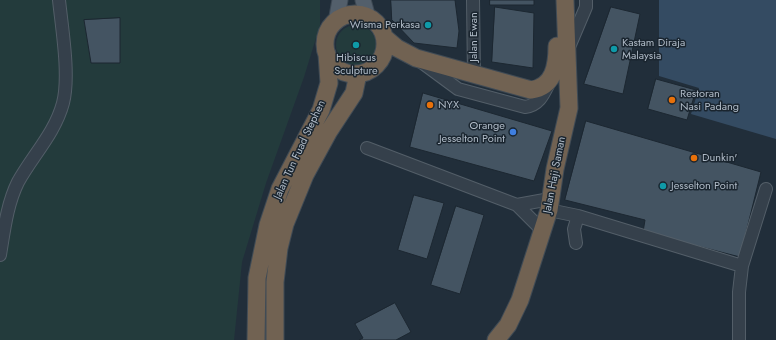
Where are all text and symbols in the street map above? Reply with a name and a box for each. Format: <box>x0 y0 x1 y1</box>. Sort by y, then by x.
street label: Jalan Ewan <box>467 12 481 62</box>
place label: Wisma Perkasa <box>350 18 420 32</box>
marker: Wisma Perkasa <box>423 20 433 30</box>
place label: Kastam Diraja Malaysia <box>622 36 685 62</box>
marker: Hibiscus Sculpture <box>351 40 361 50</box>
marker: Kastam Diraja Malaysia <box>609 44 619 54</box>
place label: Hibiscus Sculpture <box>334 51 378 77</box>
place label: Restoran Nasi Padang <box>680 87 739 113</box>
marker: Restoran Nasi Padang <box>667 95 677 105</box>
street label: Jalan Tun Fuad Stephen <box>271 98 329 202</box>
place label: NYX <box>438 98 459 112</box>
marker: NYX <box>425 100 435 110</box>
place label: Orange Jesselton Point <box>439 119 505 145</box>
marker: Orange Jesselton Point <box>508 127 518 137</box>
street label: Jalan Haji Saman <box>541 136 569 214</box>
place label: Dunkin' <box>702 151 737 165</box>
marker: Dunkin' <box>689 153 699 163</box>
place label: Jesselton Point <box>671 179 737 193</box>
marker: Jesselton Point <box>658 181 668 191</box>

